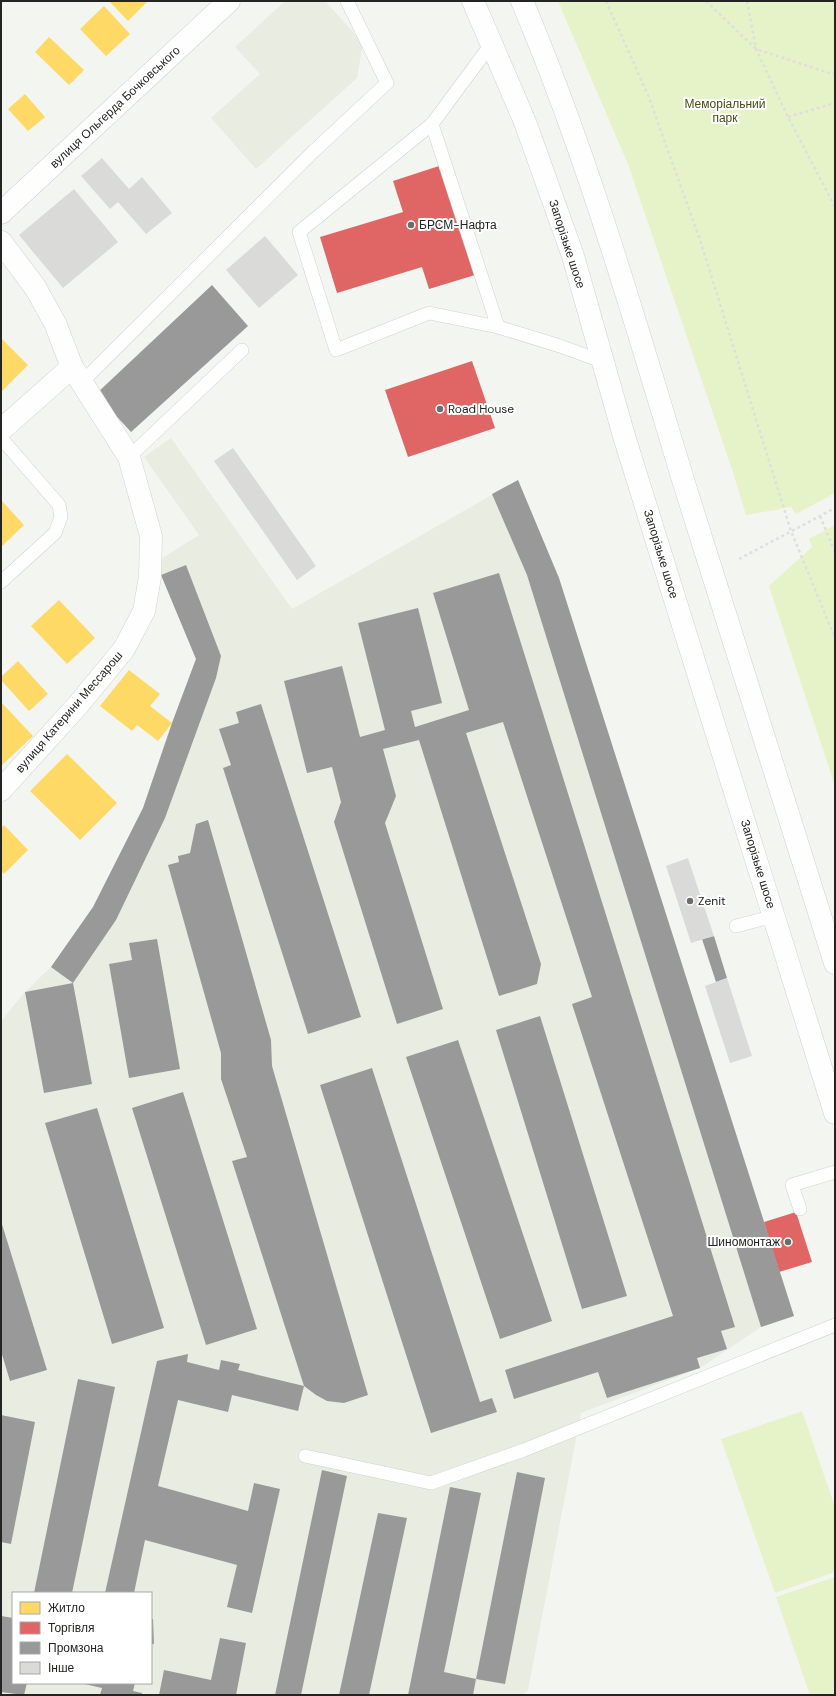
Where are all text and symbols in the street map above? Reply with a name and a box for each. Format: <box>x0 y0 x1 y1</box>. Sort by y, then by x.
street label: вулиця Ольгерда Бочковського <box>46 42 184 172</box>
park label: Меморіальний парк <box>684 96 766 126</box>
street label: Запорізьке шосе <box>545 198 589 291</box>
place label: БРСМ-Нафта <box>419 217 497 233</box>
marker: БРСМ-Нафта <box>406 220 416 230</box>
place label: Road House <box>448 401 514 417</box>
marker: Road House <box>435 404 445 414</box>
street label: Запорізьке шосе <box>640 507 682 601</box>
street label: вулиця Катерини Мессарош <box>12 648 126 776</box>
street label: Запорізьке шосе <box>737 817 779 911</box>
place label: Zenit <box>698 893 726 909</box>
marker: Zenit <box>685 896 695 906</box>
place label: Шиномонтаж <box>707 1234 780 1250</box>
marker: Шиномонтаж <box>783 1237 793 1247</box>
legend <box>12 1592 152 1684</box>
text: Житло <box>48 1600 85 1616</box>
text: Торгівля <box>48 1620 94 1636</box>
text: Промзона <box>48 1640 104 1656</box>
text: Інше <box>48 1660 75 1676</box>

